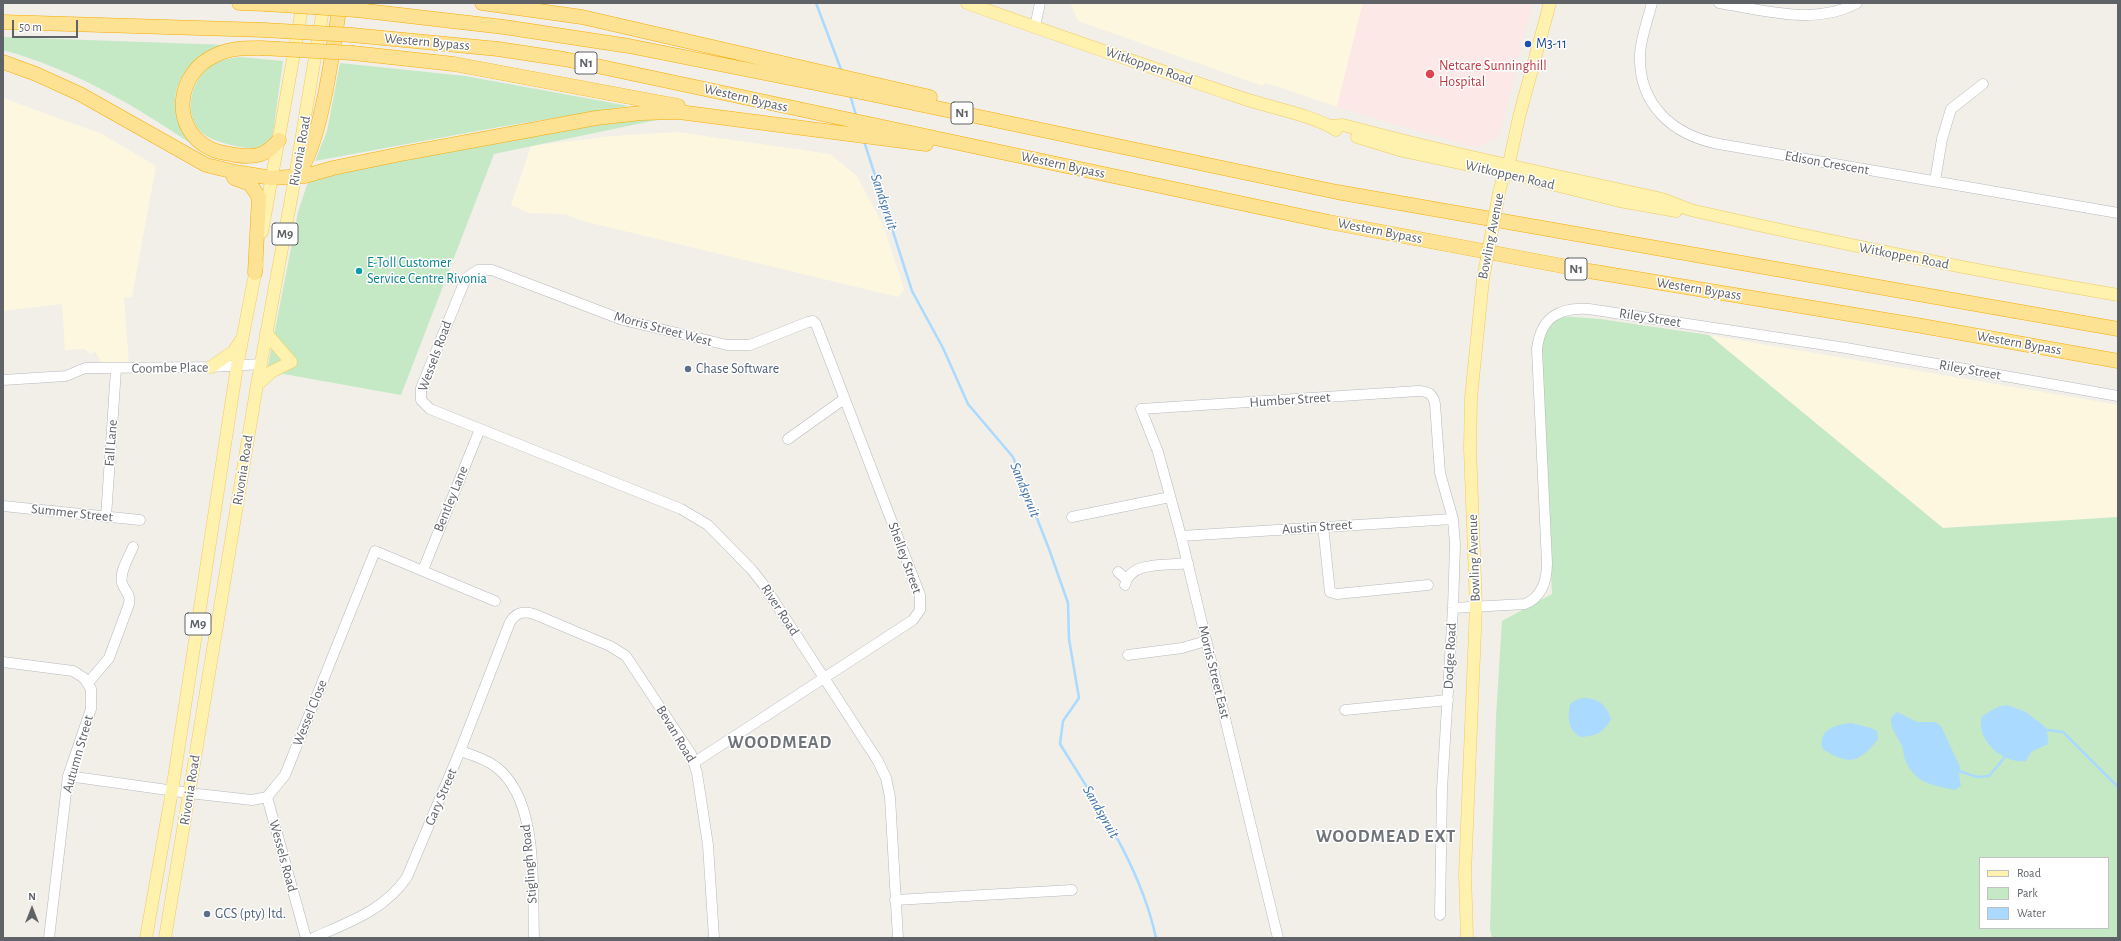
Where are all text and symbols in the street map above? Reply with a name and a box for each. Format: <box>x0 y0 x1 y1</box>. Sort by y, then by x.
scale bar <box>14 12 80 38</box>
text: 50 m <box>19 21 42 33</box>
street label: Western Bypass <box>384 30 470 54</box>
place label: M3-11 <box>1536 36 1567 52</box>
marker: M3-11 <box>1523 39 1533 49</box>
street label: Witkoppen Road <box>1103 43 1195 89</box>
road number: N1 <box>575 52 597 74</box>
place label: Netcare Sunninghill Hospital <box>1439 58 1547 90</box>
marker: Netcare Sunninghill Hospital <box>1424 68 1436 80</box>
street label: Western Bypass <box>702 80 790 116</box>
road number: N1 <box>951 102 973 124</box>
street label: Rivonia Road <box>286 115 314 187</box>
street label: Edison Crescent <box>1784 147 1870 179</box>
street label: Western Bypass <box>1019 148 1107 182</box>
street label: Witkoppen Road <box>1464 157 1556 193</box>
water label: Sandspruit <box>866 172 902 232</box>
street label: Bowling Avenue <box>1474 191 1508 281</box>
street label: Western Bypass <box>1336 215 1424 247</box>
road number: M9 <box>272 223 298 245</box>
street label: Witkoppen Road <box>1857 239 1951 273</box>
place label: E-Toll Customer Service Centre Rivonia <box>367 255 487 288</box>
road number: N1 <box>1565 258 1587 280</box>
marker: E-Toll Customer Service Centre Rivonia <box>354 266 364 276</box>
street label: Western Bypass <box>1655 274 1743 304</box>
street label: Riley Street <box>1618 305 1682 331</box>
street label: Morris Street West <box>612 308 714 350</box>
street label: Wessels Road <box>414 318 456 394</box>
street label: Western Bypass <box>1975 327 2063 359</box>
street label: Riley Street <box>1938 356 2002 384</box>
street label: Coombe Place <box>131 359 209 377</box>
place label: Chase Software <box>696 361 779 377</box>
marker: Chase Software <box>683 364 693 374</box>
street label: Humber Street <box>1249 389 1331 411</box>
street label: Fall Lane <box>101 419 121 467</box>
street label: Rivonia Road <box>229 434 257 506</box>
water label: Sandspruit <box>1006 460 1044 520</box>
street label: Bentley Lane <box>430 464 472 534</box>
street label: Summer Street <box>30 500 114 526</box>
street label: Bowling Avenue <box>1464 514 1484 602</box>
street label: Austin Street <box>1281 516 1353 538</box>
street label: Shelley Street <box>884 520 926 596</box>
street label: River Road <box>757 581 803 639</box>
road number: M9 <box>185 613 211 635</box>
street label: Dodge Road <box>1440 622 1460 690</box>
street label: Morris Street East <box>1194 624 1234 720</box>
street label: Wessel Close <box>289 677 331 749</box>
street label: Bevan Road <box>653 703 699 765</box>
street label: Autumn Street <box>59 713 97 795</box>
district label: WOODMEAD <box>728 732 832 754</box>
street label: Rivonia Road <box>176 754 204 826</box>
street label: Gary Street <box>421 766 461 828</box>
water label: Sandspruit <box>1079 782 1123 842</box>
street label: Wessels Road <box>265 818 301 894</box>
street label: Stiglingh Road <box>517 824 541 904</box>
district label: WOODMEAD EXT <box>1316 826 1456 848</box>
legend <box>1979 857 2109 929</box>
text: Road <box>2017 867 2041 879</box>
text: Park <box>2017 887 2038 899</box>
north arrow <box>12 889 52 929</box>
text: N <box>28 891 36 902</box>
place label: GCS (pty) ltd. <box>215 906 286 922</box>
text: Water <box>2017 907 2046 919</box>
marker: GCS (pty) ltd. <box>202 909 212 919</box>

